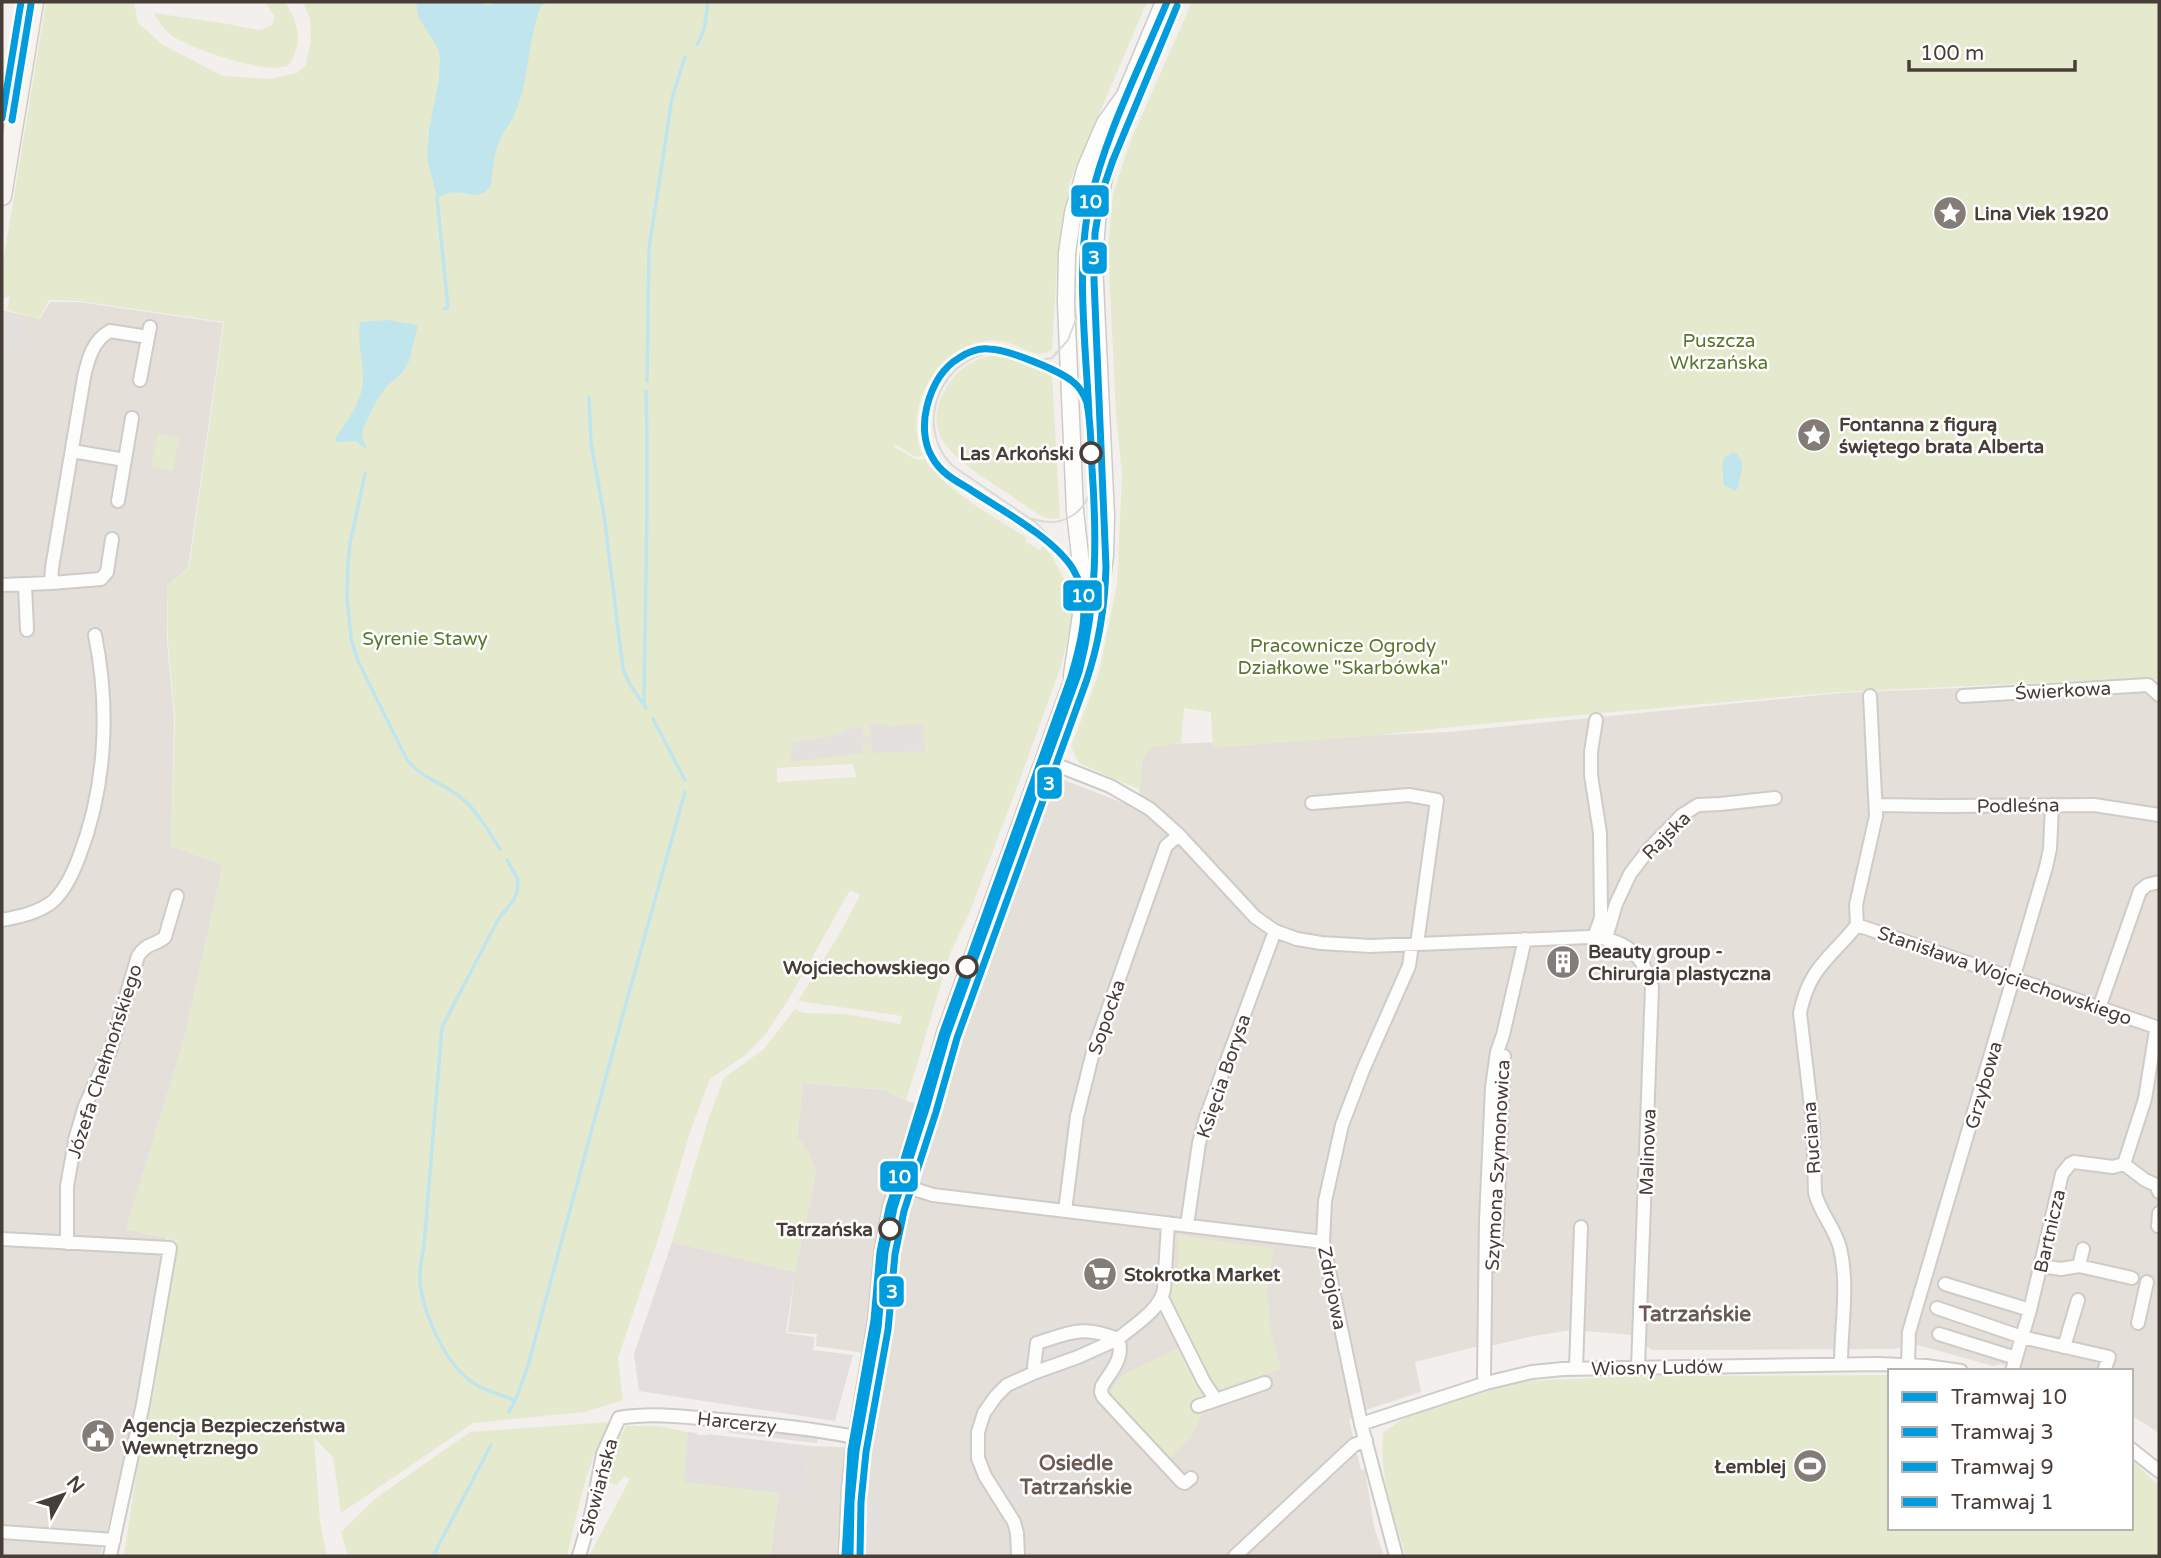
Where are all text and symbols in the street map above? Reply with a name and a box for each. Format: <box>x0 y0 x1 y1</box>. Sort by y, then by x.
scale bar <box>1909 28 2075 72</box>
text: 100 m <box>1920 41 1984 66</box>
line badge: 10 <box>1070 184 1110 218</box>
text: 10 <box>1078 191 1102 213</box>
place icon: Lina Viek 1920 <box>1931 194 1969 232</box>
place label: Lina Viek 1920 <box>1974 203 2108 225</box>
line badge: 3 <box>1081 241 1108 275</box>
text: 3 <box>1088 247 1100 269</box>
park label: Puszcza Wkrzańska <box>1670 330 1768 374</box>
place label: Fontanna z figurą świętego brata Alberta <box>1839 414 2044 459</box>
place icon: Fontanna z figurą świętego brata Alberta <box>1795 416 1833 454</box>
marker: Las Arkoński <box>1080 442 1102 464</box>
place label: Las Arkoński <box>959 443 1074 465</box>
line badge: 10 <box>1062 579 1103 612</box>
text: 10 <box>1071 585 1095 607</box>
park label: Syrenie Stawy <box>362 628 488 650</box>
park label: Pracownicze Ogrody Działkowe "Skarbówka" <box>1238 635 1448 679</box>
street label: Świerkowa <box>2014 676 2112 704</box>
line badge: 3 <box>1036 766 1063 800</box>
text: 3 <box>1043 773 1055 795</box>
street label: Podleśna <box>1976 794 2060 818</box>
street label: Rajska <box>1638 807 1695 864</box>
street label: Stanisława Wojciechowskiego <box>1875 922 2135 1030</box>
place label: Beauty group - Chirurgia plastyczna <box>1588 941 1771 986</box>
building icon: Beauty group - Chirurgia plastyczna <box>1544 943 1582 981</box>
marker: Wojciechowskiego <box>956 956 978 978</box>
place label: Wojciechowskiego <box>783 957 950 980</box>
street label: Józefa Chełmońskiego <box>63 962 147 1161</box>
street label: Sopocka <box>1084 977 1130 1058</box>
street label: Księcia Borysa <box>1192 1011 1255 1141</box>
street label: Grzybowa <box>1961 1039 2007 1132</box>
street label: Szymona Szymonowica <box>1481 1059 1515 1271</box>
street label: Ruciana <box>1798 1101 1826 1175</box>
street label: Malinowa <box>1635 1108 1661 1196</box>
line badge: 10 <box>879 1160 919 1193</box>
text: 10 <box>887 1166 911 1188</box>
street label: Bartnicza <box>2030 1187 2070 1275</box>
marker: Tatrzańska <box>879 1218 901 1240</box>
place label: Tatrzańska <box>775 1219 873 1241</box>
street label: Zdrojowa <box>1313 1245 1351 1332</box>
supermarket icon: Stokrotka Market <box>1081 1255 1119 1293</box>
place label: Stokrotka Market <box>1124 1264 1281 1286</box>
line badge: 3 <box>878 1275 905 1308</box>
text: 3 <box>886 1281 898 1303</box>
district label: Tatrzańskie <box>1638 1302 1751 1327</box>
street label: Wiosny Ludów <box>1591 1356 1723 1380</box>
legend <box>1888 1369 2133 1530</box>
text: Tramwaj 10 <box>1951 1385 2067 1410</box>
street label: Harcerzy <box>696 1408 778 1438</box>
place label: Agencja Bezpieczeństwa Wewnętrznego <box>122 1415 345 1460</box>
public building icon: Agencja Bezpieczeństwa Wewnętrznego <box>79 1417 117 1455</box>
text: Tramwaj 3 <box>1951 1420 2054 1445</box>
street label: Słowiańska <box>575 1436 623 1538</box>
sports icon: Łemblej <box>1791 1447 1829 1485</box>
district label: Osiedle Tatrzańskie <box>1019 1451 1132 1500</box>
text: Tramwaj 9 <box>1951 1455 2054 1480</box>
place label: Łemblej <box>1714 1456 1786 1479</box>
north arrow <box>28 1460 98 1530</box>
text: N <box>62 1472 89 1498</box>
text: Tramwaj 1 <box>1951 1490 2054 1515</box>

